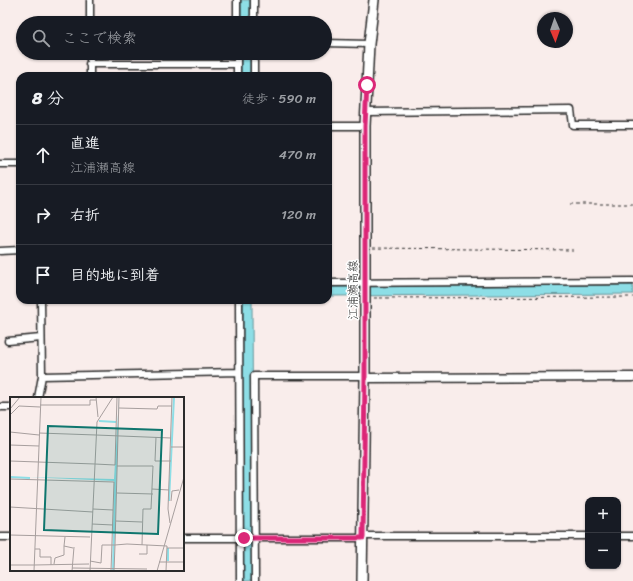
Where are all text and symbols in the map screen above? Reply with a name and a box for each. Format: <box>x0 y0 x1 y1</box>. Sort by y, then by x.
north arrow <box>537 12 573 48</box>
search box <box>16 16 332 60</box>
text: ここで検索 <box>62 25 137 51</box>
icon: search <box>30 27 52 49</box>
route start <box>358 76 376 94</box>
text: 8 分 <box>32 83 64 113</box>
text: 徒歩 · 590 m <box>242 87 316 110</box>
text: 直進 <box>70 130 100 156</box>
text: 470 m <box>279 143 316 166</box>
icon: ahead <box>32 144 54 166</box>
text: 江浦瀬高線 <box>70 156 135 179</box>
text: 右折 <box>70 202 100 228</box>
text: 120 m <box>281 203 316 226</box>
icon: right <box>32 204 54 226</box>
street label: 江浦瀬高線 <box>342 260 364 320</box>
text: 目的地に到着 <box>70 262 160 288</box>
icon: arrive <box>32 264 54 286</box>
inset map <box>10 397 184 571</box>
map controls <box>585 497 621 569</box>
button: + <box>585 497 621 533</box>
route end <box>235 529 253 547</box>
button: − <box>585 533 621 569</box>

